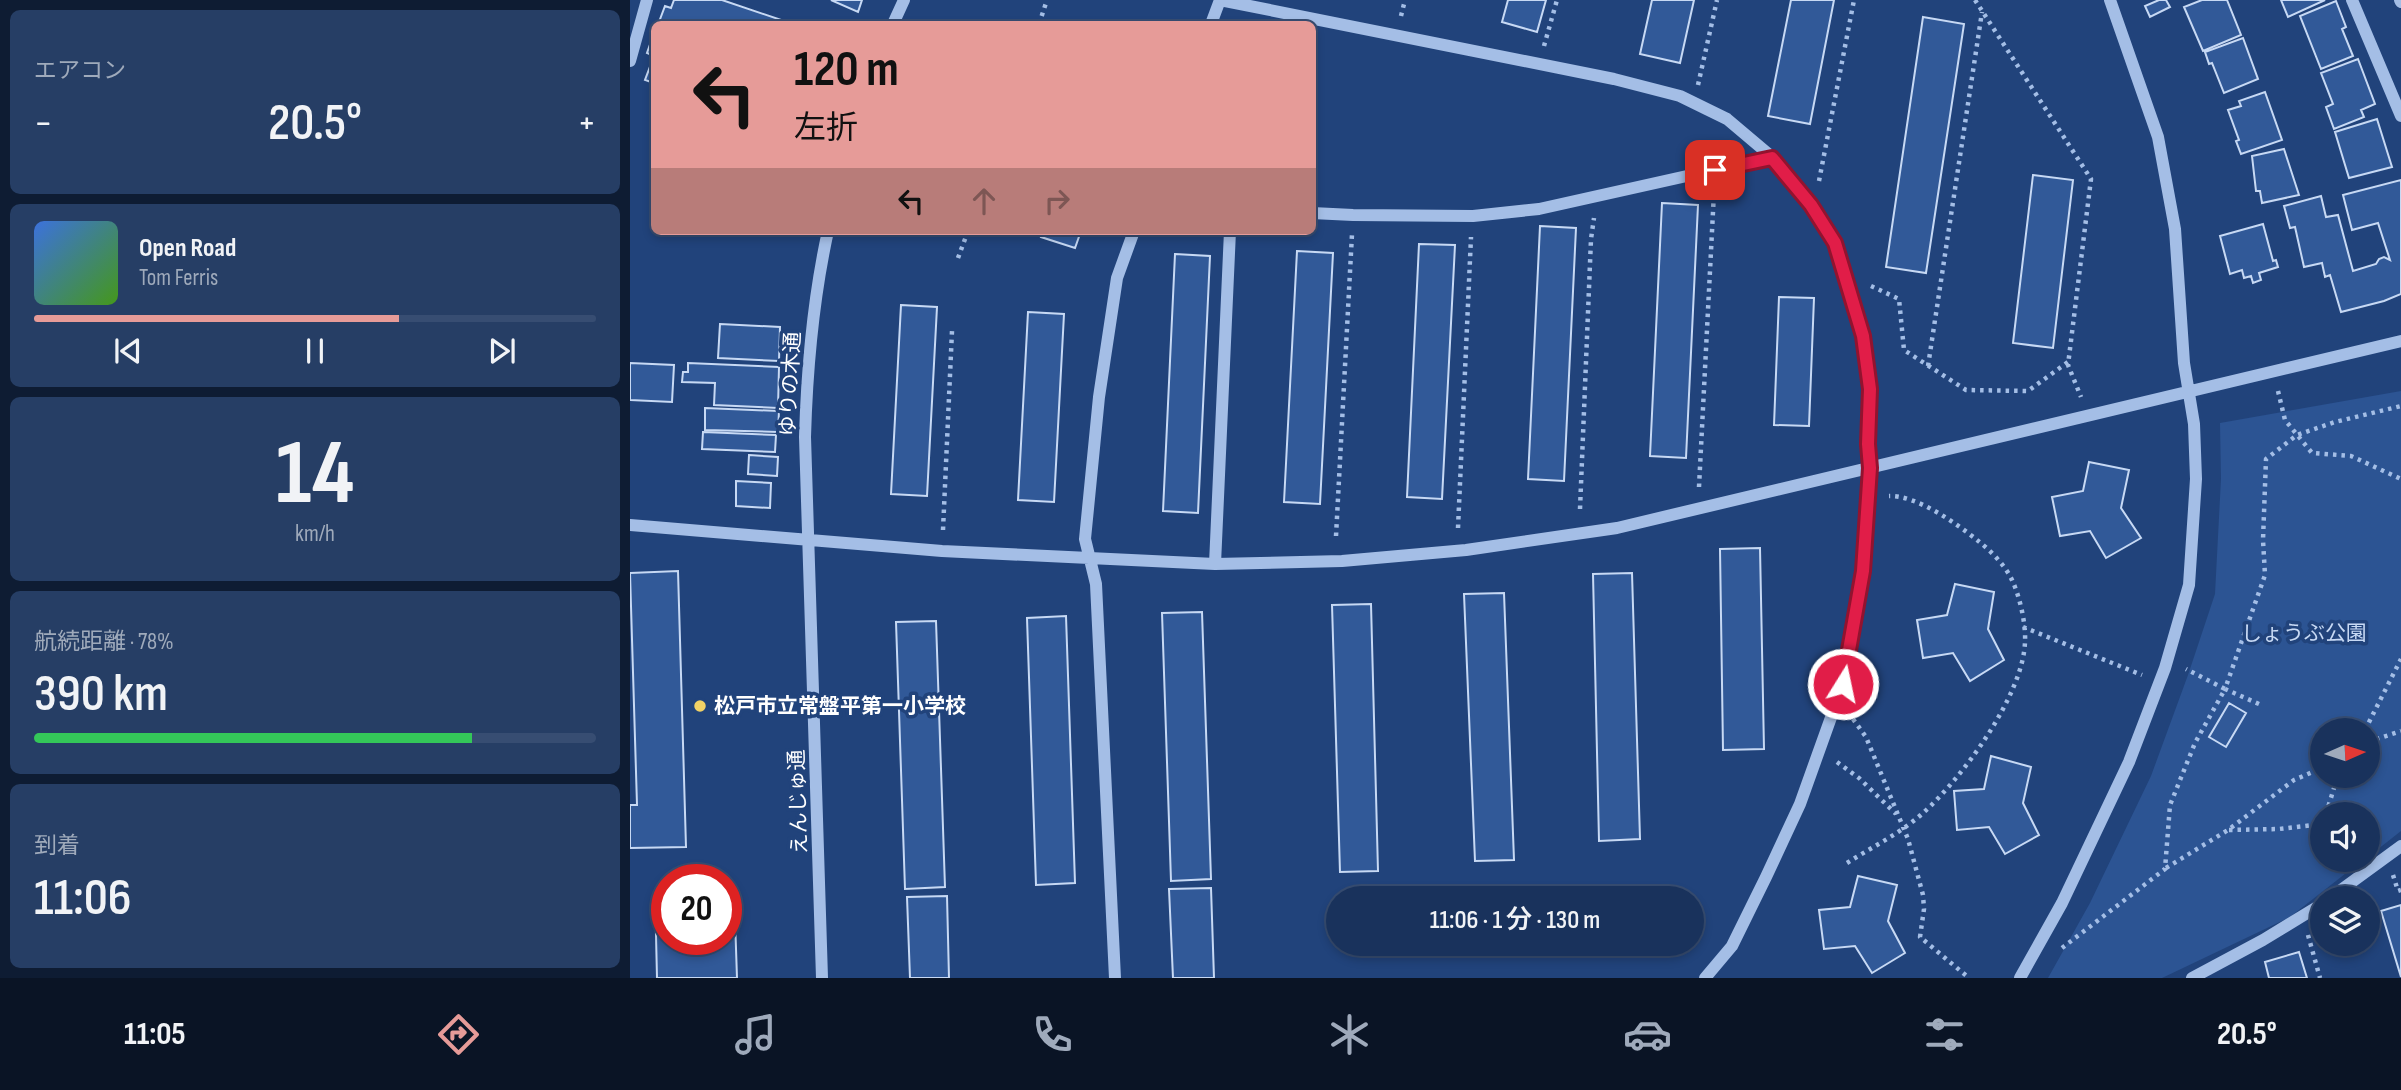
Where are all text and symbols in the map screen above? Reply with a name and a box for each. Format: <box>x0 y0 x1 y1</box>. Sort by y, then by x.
text: 120 m <box>794 41 899 100</box>
icon: left <box>679 49 770 140</box>
text: エアコン <box>34 57 126 85</box>
text: 20.5° <box>268 92 362 155</box>
text: − <box>34 101 53 146</box>
text: + <box>577 101 596 146</box>
text: 左折 <box>794 109 858 148</box>
pin <box>1685 140 1745 200</box>
icon: arrive <box>1696 151 1734 189</box>
icon: left <box>892 182 930 220</box>
icon: ahead <box>965 182 1003 220</box>
icon: right <box>1038 182 1076 220</box>
text: Open Road <box>139 233 236 264</box>
text: Tom Ferris <box>139 264 218 292</box>
street label: ゆりの木通 <box>775 331 806 437</box>
icon: previous <box>109 332 147 370</box>
icon: pause <box>296 332 334 370</box>
icon: next <box>483 332 521 370</box>
text: 14 <box>276 420 354 529</box>
text: km/h <box>295 520 335 548</box>
park label: しょうぶ公園 <box>2241 621 2367 646</box>
text: 航続距離 · 78% <box>34 628 174 656</box>
position arrow <box>1806 647 1880 721</box>
text: 390 km <box>34 663 168 726</box>
place label: 松戸市立常盤平第一小学校 <box>714 694 966 719</box>
marker: 松戸市立常盤平第一小学校 <box>692 698 708 714</box>
north arrow <box>2310 718 2380 788</box>
map controls <box>2310 718 2380 956</box>
street label: えんじゅ通 <box>784 749 813 855</box>
button: sound <box>2310 802 2380 872</box>
text: 到着 <box>34 832 80 860</box>
speed limit sign: 20 <box>651 864 742 955</box>
text: 11:06 <box>34 867 132 930</box>
button: layers <box>2310 886 2380 956</box>
text: 11:06 · 1 分 · 130 m <box>1430 905 1600 936</box>
icon: directions <box>434 1010 483 1059</box>
icon: music <box>731 1010 780 1059</box>
icon: phone <box>1028 1010 1077 1059</box>
icon: climate <box>1325 1010 1374 1059</box>
icon: car <box>1623 1010 1672 1059</box>
icon: filters <box>1920 1010 1969 1059</box>
text: 11:05 <box>124 1015 186 1054</box>
text: 20.5° <box>2217 1015 2277 1054</box>

